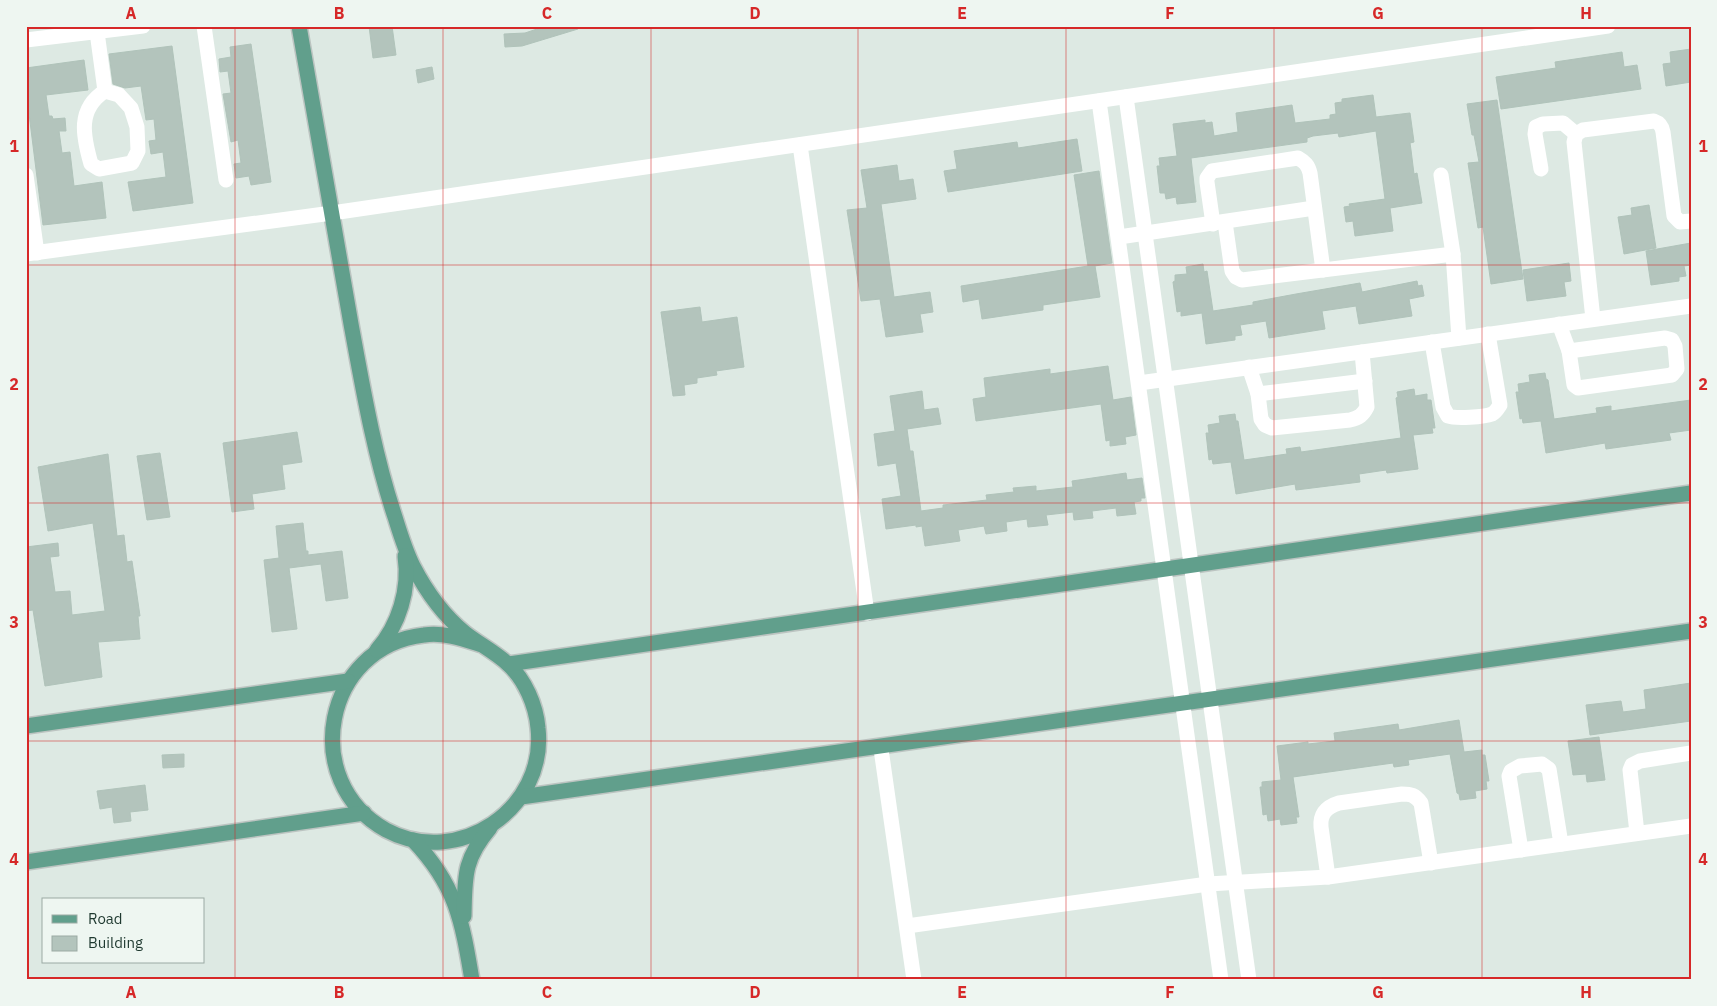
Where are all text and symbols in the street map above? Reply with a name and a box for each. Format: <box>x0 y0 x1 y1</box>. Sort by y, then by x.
text: A <box>126 3 137 23</box>
text: B <box>334 3 345 23</box>
text: C <box>542 3 552 23</box>
text: D <box>749 3 761 23</box>
text: E <box>957 3 967 23</box>
text: F <box>1165 3 1175 23</box>
text: G <box>1372 3 1384 23</box>
text: H <box>1580 3 1592 23</box>
text: 1 <box>9 136 19 156</box>
text: 1 <box>1698 136 1708 156</box>
text: 2 <box>9 374 19 394</box>
text: 2 <box>1698 374 1708 394</box>
text: 3 <box>9 612 19 632</box>
text: 3 <box>1698 612 1708 632</box>
text: 4 <box>9 849 19 869</box>
text: 4 <box>1698 849 1708 869</box>
legend <box>42 898 205 964</box>
text: Road <box>88 909 123 928</box>
text: Building <box>88 933 143 952</box>
text: A <box>126 982 137 1002</box>
text: B <box>334 982 345 1002</box>
text: C <box>542 982 552 1002</box>
text: D <box>749 982 761 1002</box>
text: E <box>957 982 967 1002</box>
text: F <box>1165 982 1175 1002</box>
text: G <box>1372 982 1384 1002</box>
text: H <box>1580 982 1592 1002</box>

